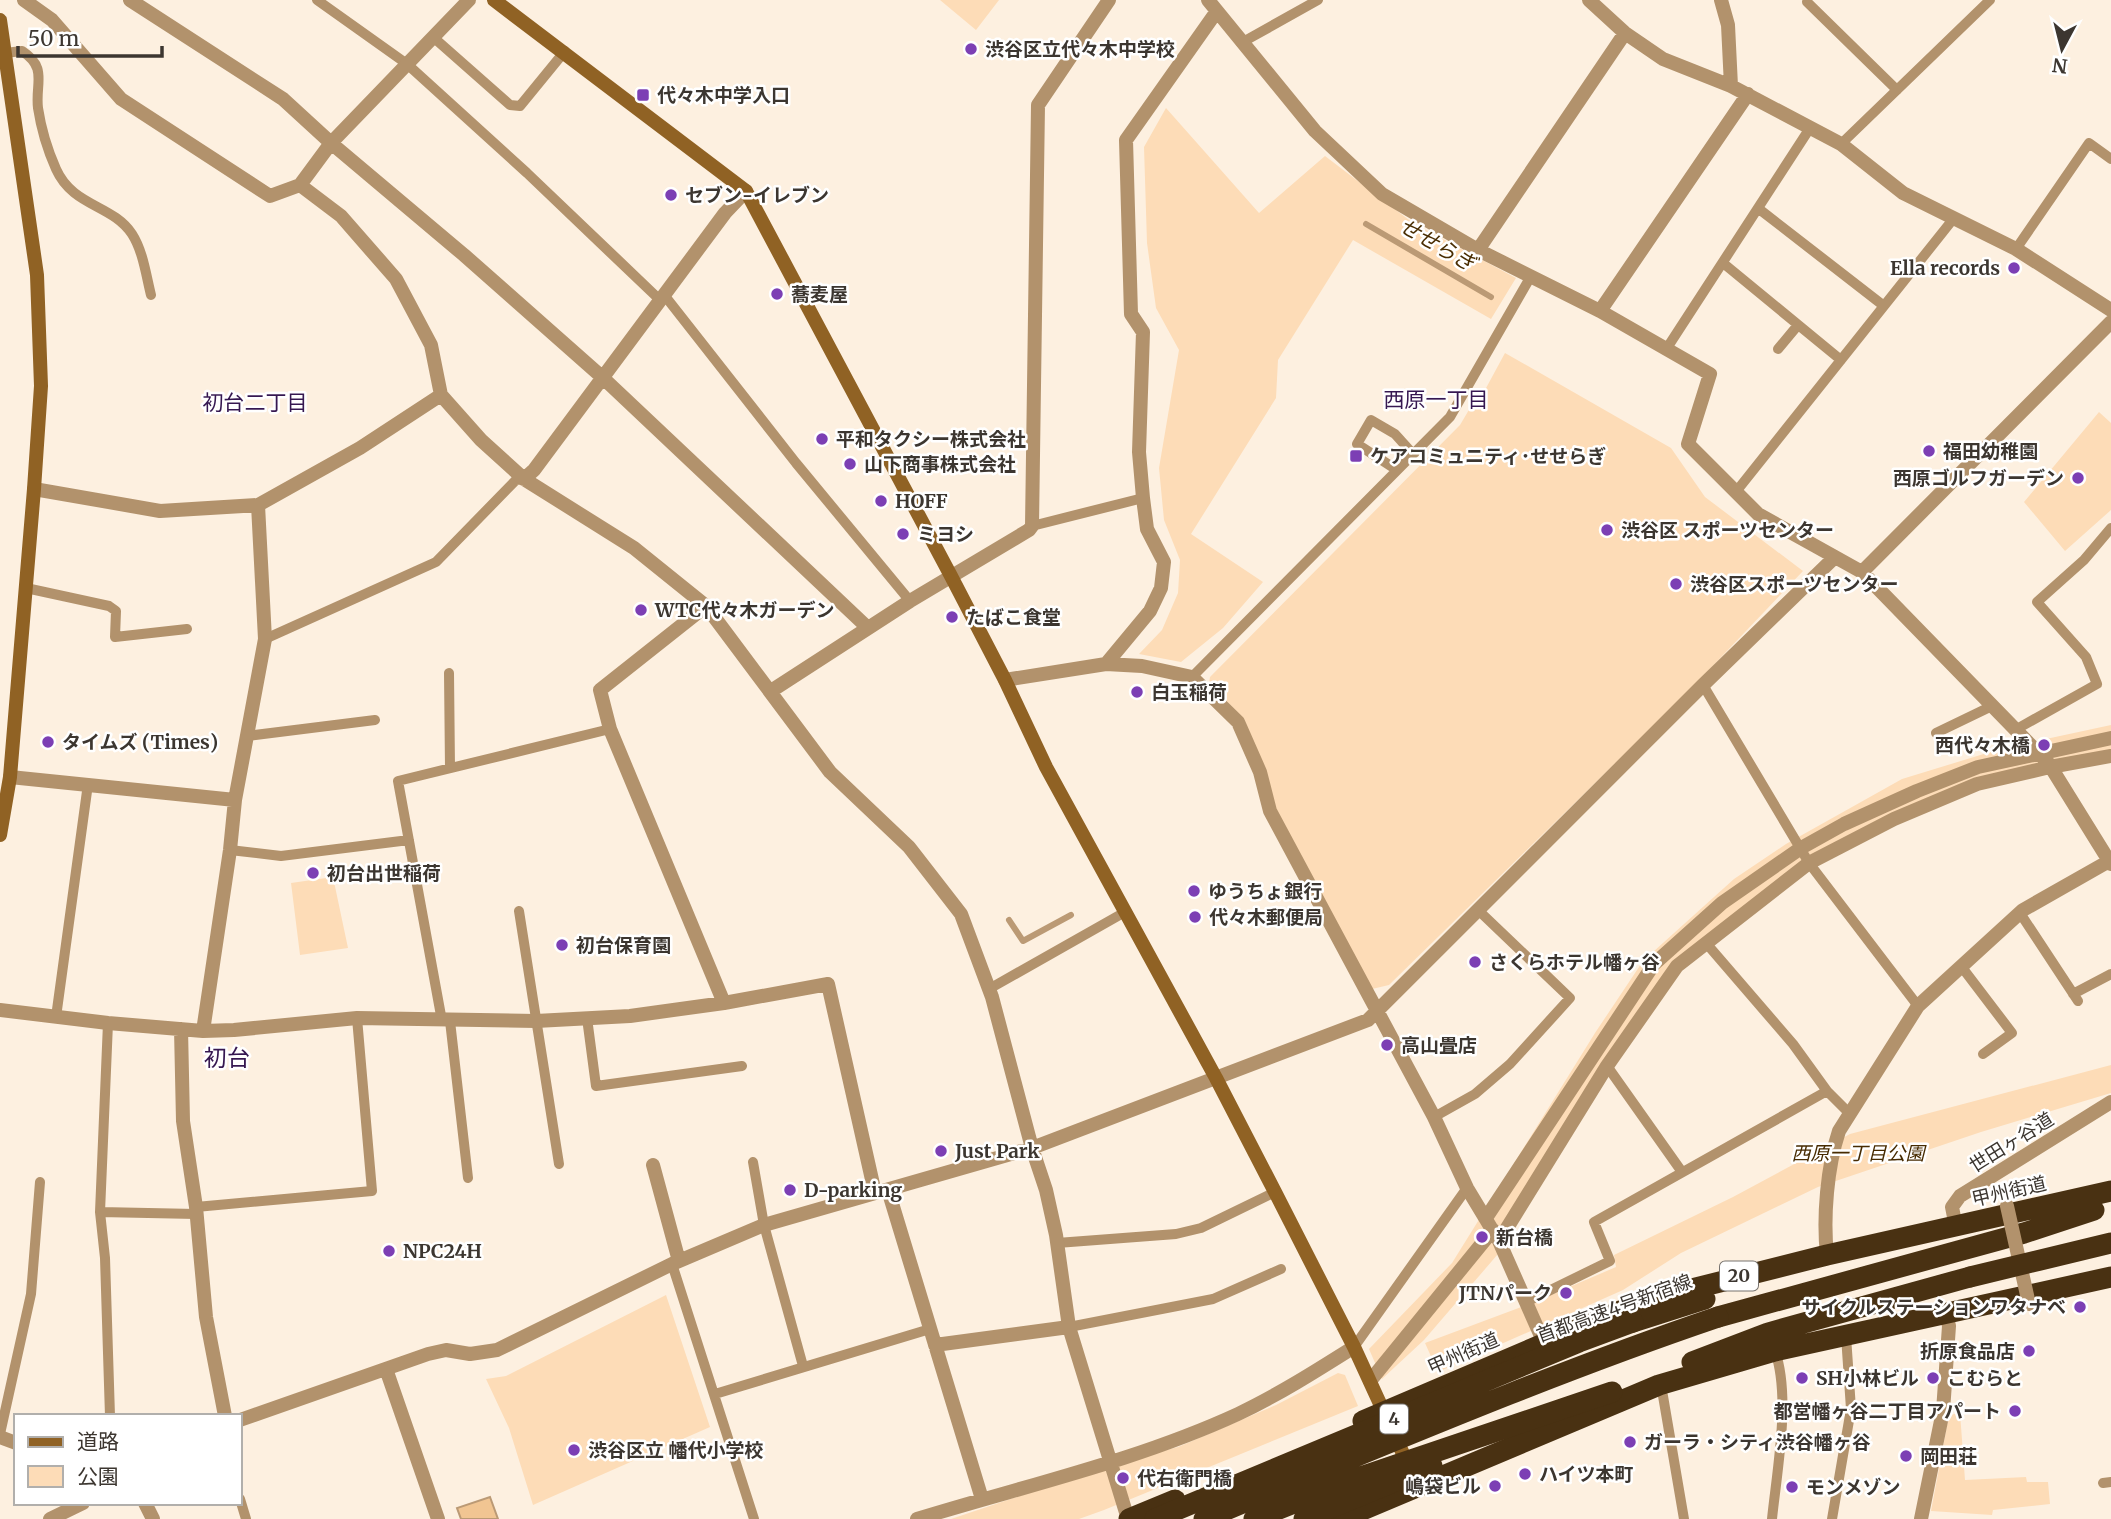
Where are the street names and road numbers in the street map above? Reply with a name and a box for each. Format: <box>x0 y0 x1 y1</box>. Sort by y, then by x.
street label: 世田ヶ谷道 <box>1964 1107 2058 1177</box>
street label: 甲州街道 <box>1969 1171 2049 1211</box>
road number: 20 <box>1720 1261 1758 1290</box>
street label: 首都高速4号新宿線 <box>1533 1269 1695 1347</box>
street label: 甲州街道 <box>1423 1327 1503 1379</box>
road number: 4 <box>1380 1404 1408 1434</box>

